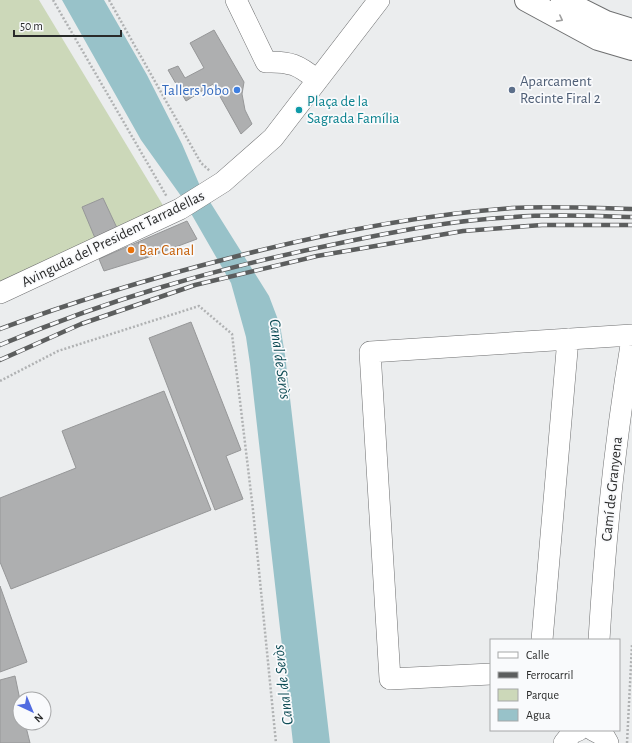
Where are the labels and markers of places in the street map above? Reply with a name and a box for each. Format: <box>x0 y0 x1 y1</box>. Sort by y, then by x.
place label: Aparcament Recinte Firal 2 <box>520 74 601 106</box>
place label: Tallers Jobo <box>162 83 229 98</box>
marker: Tallers Jobo <box>232 85 242 95</box>
marker: Aparcament Recinte Firal 2 <box>507 85 517 95</box>
place label: Plaça de la Sagrada Família <box>307 94 400 126</box>
marker: Plaça de la Sagrada Família <box>294 105 304 115</box>
place label: Bar Canal <box>139 243 194 258</box>
marker: Bar Canal <box>126 245 136 255</box>

